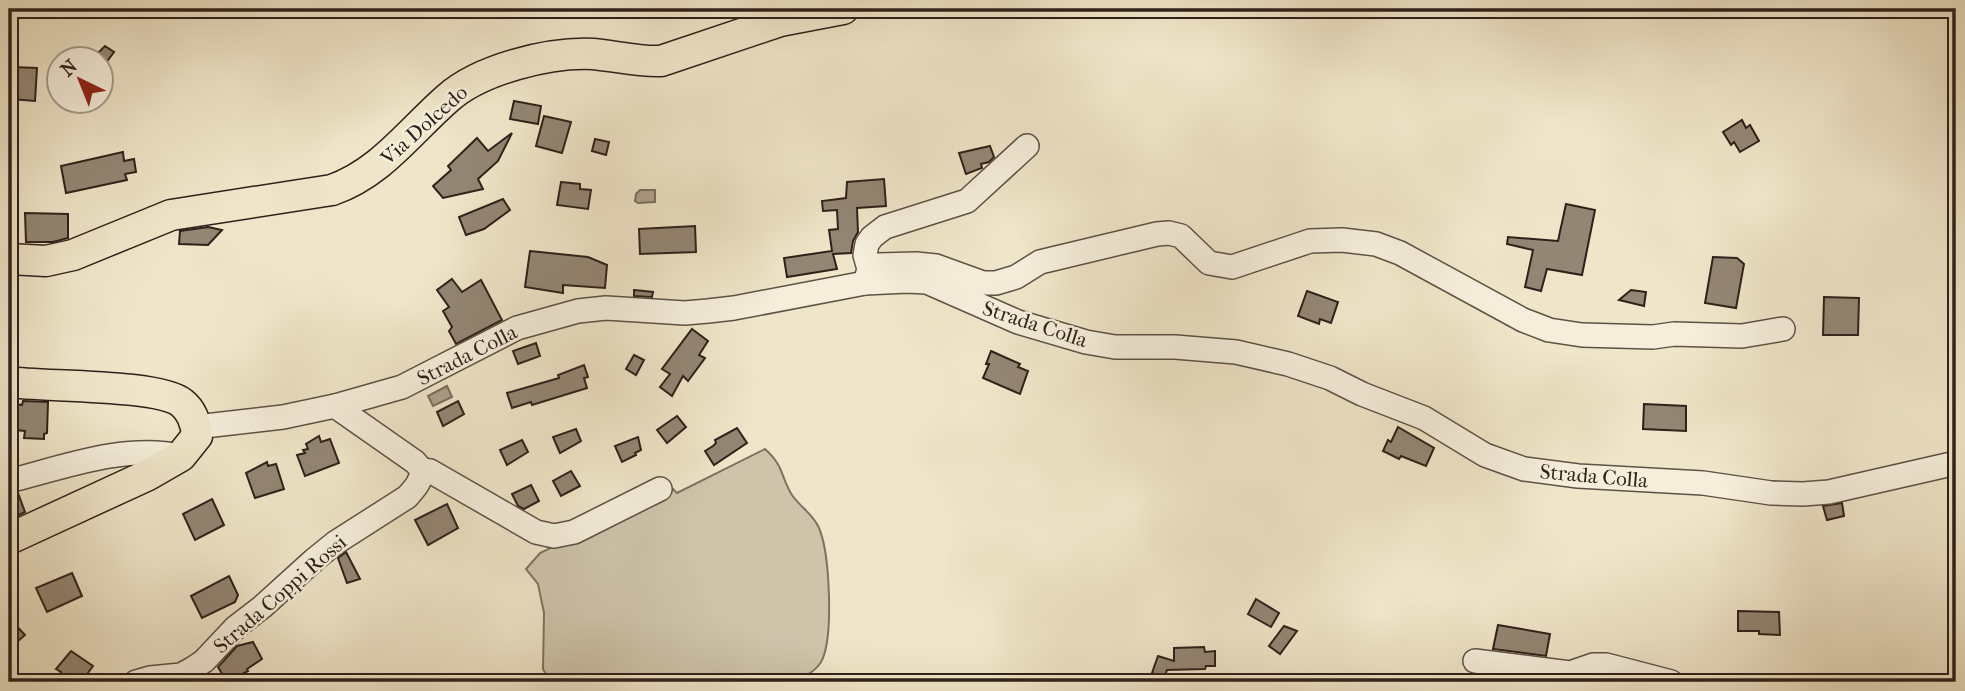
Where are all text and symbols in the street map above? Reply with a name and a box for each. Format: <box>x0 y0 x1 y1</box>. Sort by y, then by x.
north arrow <box>46 46 116 116</box>
text: N <box>56 55 82 81</box>
street label: Via Dolcedo <box>375 80 472 171</box>
street label: Strada Colla <box>980 296 1091 352</box>
street label: Strada Colla <box>413 320 521 390</box>
street label: Strada Colla <box>1539 459 1649 493</box>
street label: Strada Coppi Rossi <box>209 530 351 658</box>

